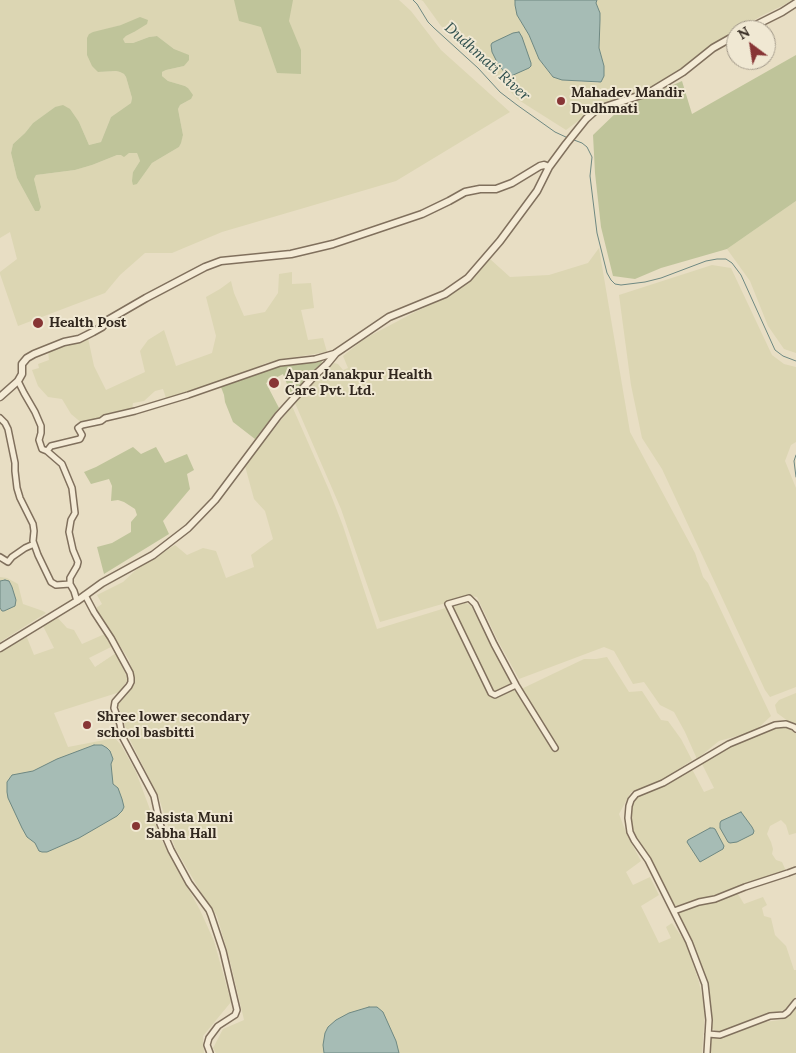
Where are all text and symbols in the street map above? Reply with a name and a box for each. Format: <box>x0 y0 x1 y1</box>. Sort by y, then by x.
water label: Dudhmati River <box>441 19 533 105</box>
north arrow <box>726 20 776 70</box>
text: N <box>735 23 753 44</box>
place label: Mahadev Mandir Dudhmati <box>571 85 684 118</box>
marker: Mahadev Mandir Dudhmati <box>555 95 567 107</box>
place label: Health Post <box>49 315 126 331</box>
marker: Health Post <box>31 316 45 330</box>
place label: Apan Janakpur Health Care Pvt. Ltd. <box>285 367 432 400</box>
marker: Apan Janakpur Health Care Pvt. Ltd. <box>267 376 281 390</box>
place label: Shree lower secondary school basbitti <box>97 709 249 742</box>
marker: Shree lower secondary school basbitti <box>81 719 93 731</box>
place label: Basista Muni Sabha Hall <box>146 810 233 842</box>
marker: Basista Muni Sabha Hall <box>130 820 142 832</box>

